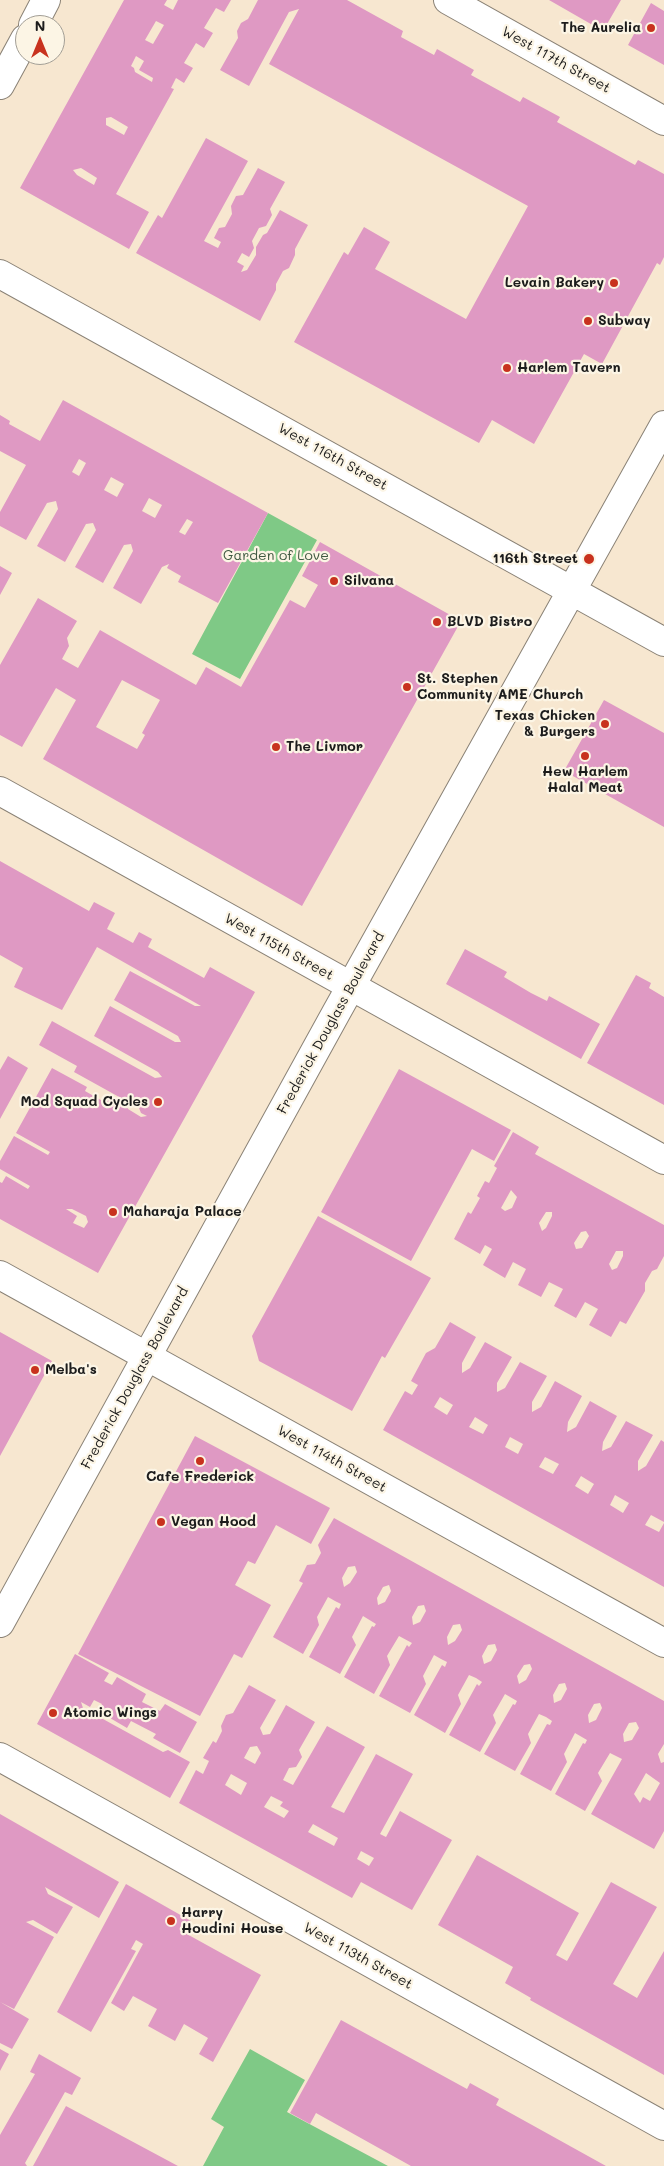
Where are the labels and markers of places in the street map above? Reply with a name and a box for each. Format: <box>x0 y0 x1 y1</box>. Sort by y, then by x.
place label: The Aurelia <box>561 20 641 36</box>
marker: The Aurelia <box>645 22 657 34</box>
place label: Levain Bakery <box>505 275 604 291</box>
marker: Levain Bakery <box>608 277 620 289</box>
place label: Subway <box>598 313 651 329</box>
marker: Subway <box>582 315 594 327</box>
place label: Harlem Tavern <box>517 360 621 376</box>
marker: Harlem Tavern <box>501 362 513 374</box>
place label: 116th Street <box>493 551 578 567</box>
marker: 116th Street <box>582 552 596 566</box>
place label: Silvana <box>344 573 394 589</box>
marker: Silvana <box>328 575 340 587</box>
place label: BLVD Bistro <box>447 614 532 630</box>
marker: BLVD Bistro <box>431 616 443 628</box>
place label: St. Stephen Community AME Church <box>417 671 583 704</box>
marker: St. Stephen Community AME Church <box>401 681 413 693</box>
place label: Texas Chicken & Burgers <box>495 708 595 740</box>
marker: Texas Chicken & Burgers <box>599 718 611 730</box>
place label: The Livmor <box>286 739 363 755</box>
marker: The Livmor <box>270 741 282 753</box>
marker: Hew Harlem Halal Meat <box>579 750 591 762</box>
place label: Hew Harlem Halal Meat <box>542 764 628 796</box>
place label: Mod Squad Cycles <box>20 1094 148 1110</box>
marker: Mod Squad Cycles <box>152 1096 164 1108</box>
place label: Maharaja Palace <box>123 1204 242 1220</box>
marker: Maharaja Palace <box>107 1206 119 1218</box>
place label: Melba's <box>45 1362 97 1378</box>
marker: Melba's <box>29 1364 41 1376</box>
marker: Cafe Frederick <box>194 1455 206 1467</box>
place label: Cafe Frederick <box>146 1469 254 1485</box>
place label: Vegan Hood <box>171 1514 256 1530</box>
marker: Vegan Hood <box>155 1516 167 1528</box>
place label: Atomic Wings <box>63 1705 157 1721</box>
marker: Atomic Wings <box>47 1707 59 1719</box>
place label: Harry Houdini House <box>181 1905 283 1938</box>
marker: Harry Houdini House <box>165 1915 177 1927</box>

